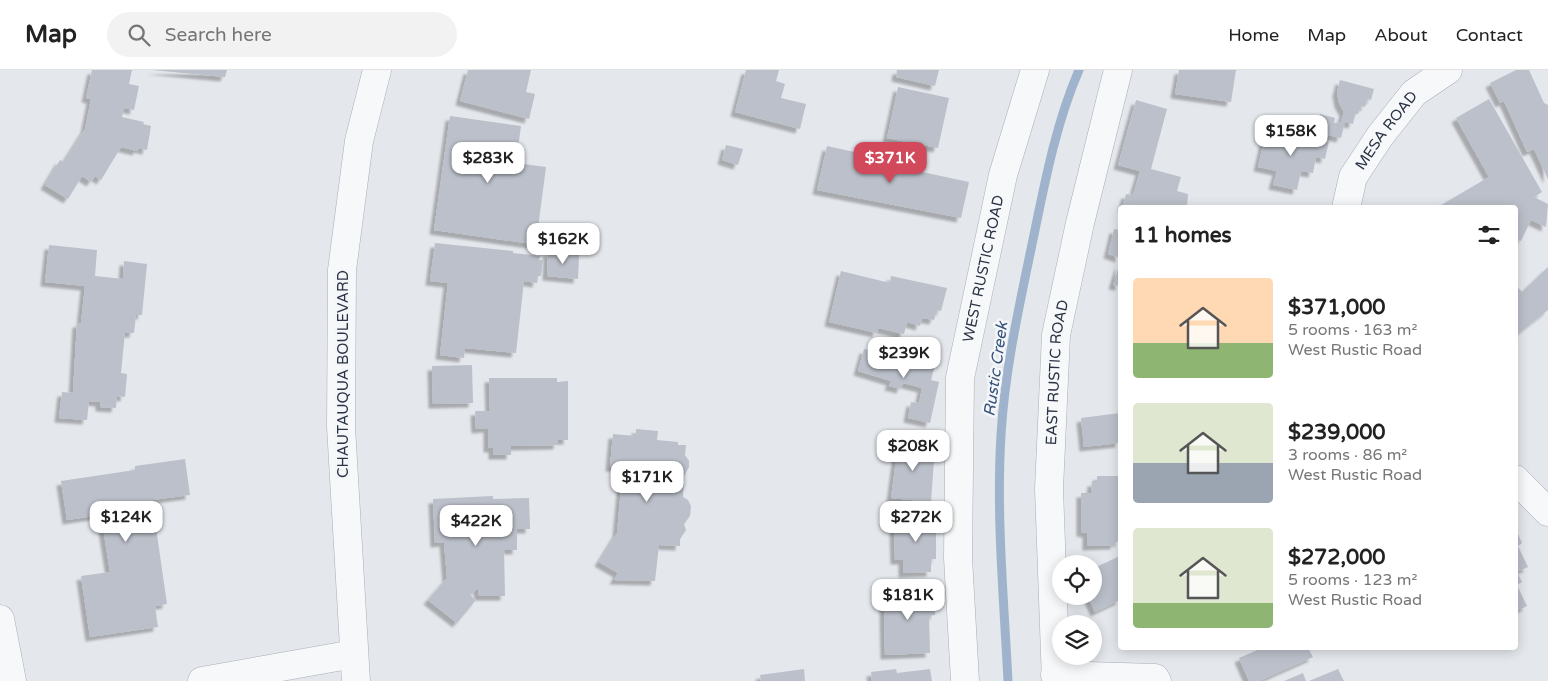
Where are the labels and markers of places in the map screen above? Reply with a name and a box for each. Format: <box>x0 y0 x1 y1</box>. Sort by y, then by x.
pin: $158K <box>1256 114 1326 157</box>
pin: $283K <box>453 142 523 184</box>
pin: $371K <box>855 142 925 184</box>
pin: $162K <box>528 222 598 265</box>
pin: $239K <box>869 336 939 379</box>
pin: $208K <box>878 430 948 472</box>
pin: $171K <box>612 460 682 503</box>
pin: $124K <box>91 500 161 543</box>
pin: $272K <box>881 500 951 543</box>
pin: $422K <box>441 504 511 547</box>
pin: $181K <box>873 578 943 621</box>

